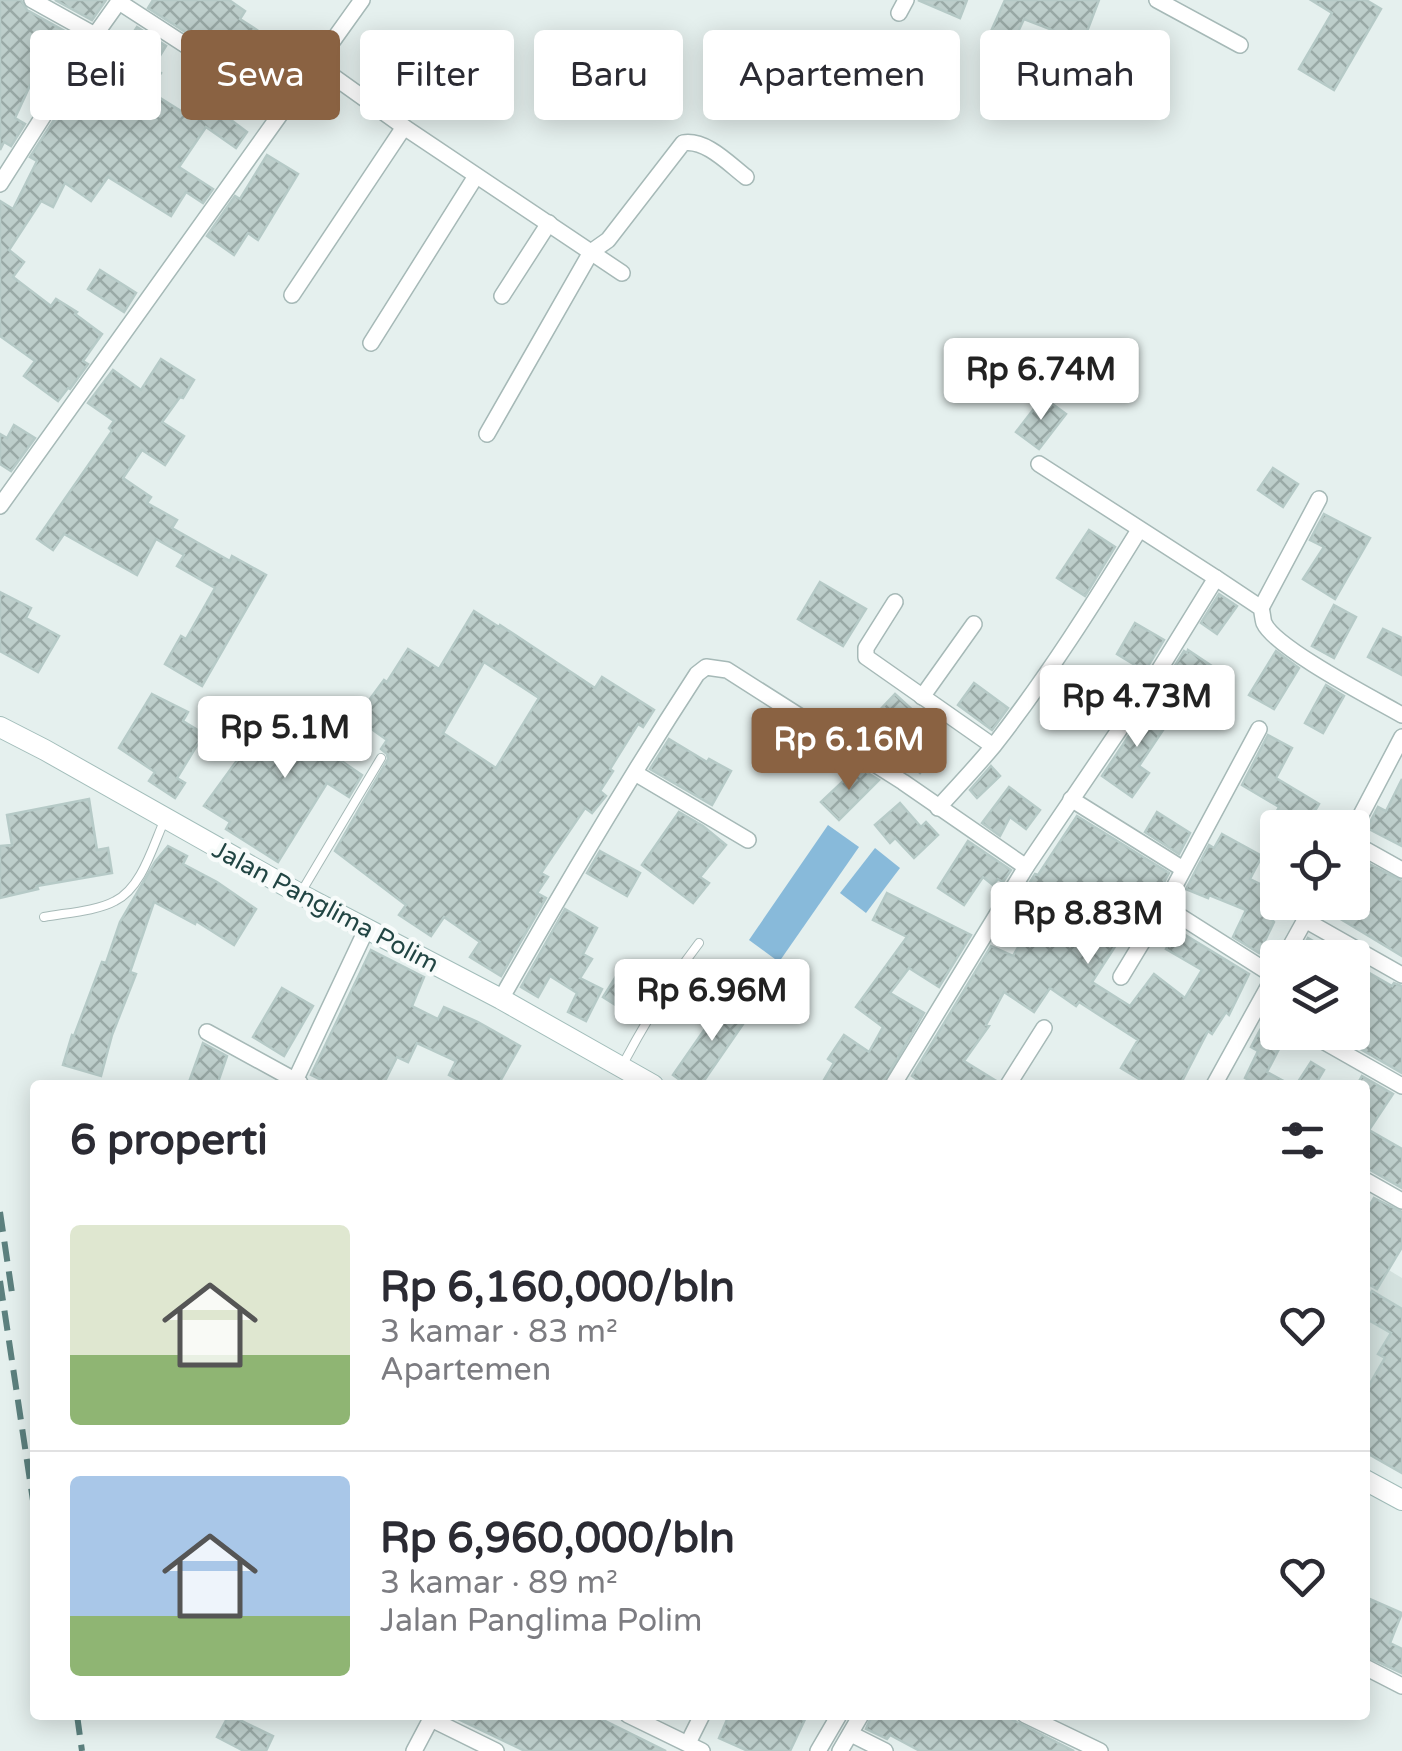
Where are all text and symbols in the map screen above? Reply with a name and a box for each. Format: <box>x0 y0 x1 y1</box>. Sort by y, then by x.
chip: Beli <box>30 30 161 120</box>
chip: Sewa <box>181 30 340 120</box>
chip: Filter <box>360 30 514 120</box>
chip: Baru <box>534 30 683 120</box>
chip: Apartemen <box>703 30 960 120</box>
chip: Rumah <box>980 30 1170 120</box>
pin: Rp 6.74M <box>938 338 1144 423</box>
text: Rp 6.74M <box>966 351 1116 389</box>
pin: Rp 4.73M <box>1034 665 1240 750</box>
text: Rp 4.73M <box>1062 678 1212 716</box>
pin: Rp 5.1M <box>193 696 377 781</box>
pin: Rp 6.16M <box>746 708 952 793</box>
text: Rp 5.1M <box>220 709 350 747</box>
text: Rp 6.16M <box>774 721 924 759</box>
map controls <box>1260 810 1370 1050</box>
button: locate <box>1260 810 1370 920</box>
street label: Jalan Panglima Polim <box>207 835 444 979</box>
pin: Rp 8.83M <box>985 882 1191 967</box>
text: Rp 8.83M <box>1013 895 1163 933</box>
button: layers <box>1260 940 1370 1050</box>
pin: Rp 6.96M <box>609 959 815 1044</box>
text: Rp 6.96M <box>637 972 787 1010</box>
icon: filters <box>1275 1113 1330 1168</box>
text: 6 properti <box>70 1115 268 1166</box>
text: Rp 6,160,000/bln <box>380 1262 735 1313</box>
icon: home <box>150 1265 270 1385</box>
icon: heart <box>1275 1298 1330 1353</box>
text: 3 kamar · 83 m² <box>380 1313 618 1351</box>
text: Apartemen <box>380 1351 551 1389</box>
text: Rp 6,960,000/bln <box>380 1513 735 1564</box>
icon: home <box>150 1516 270 1636</box>
icon: heart <box>1275 1549 1330 1604</box>
text: 3 kamar · 89 m² <box>380 1564 618 1602</box>
text: Jalan Panglima Polim <box>380 1602 702 1640</box>

